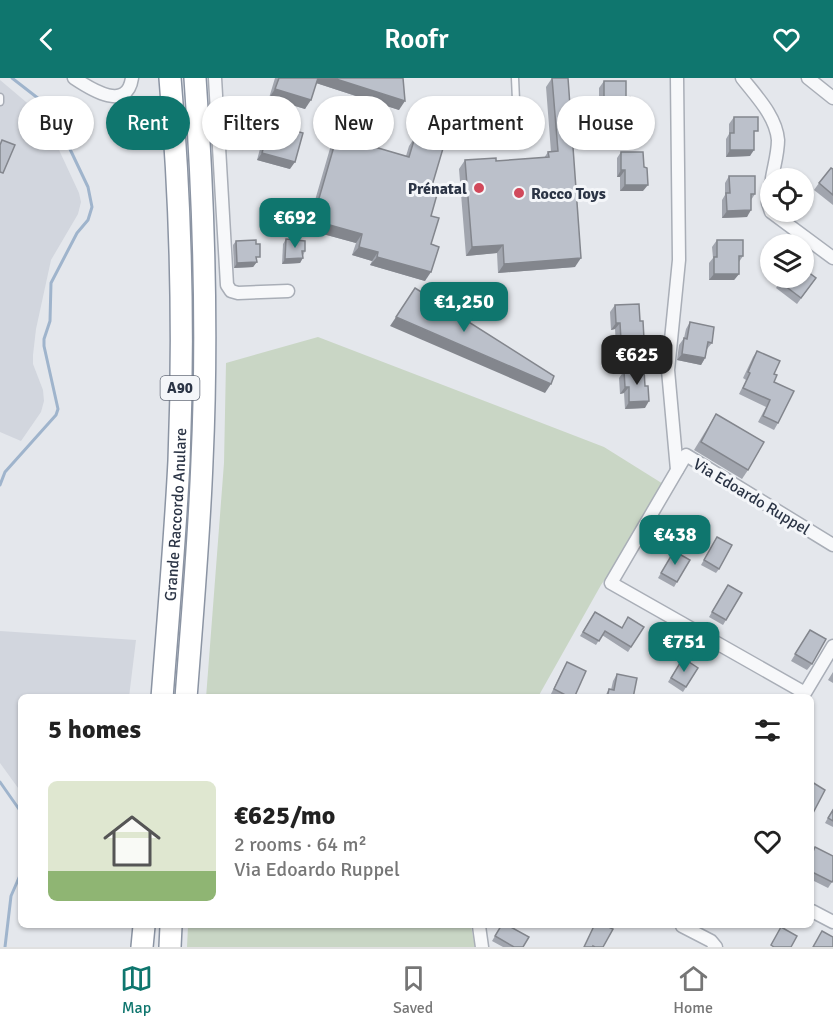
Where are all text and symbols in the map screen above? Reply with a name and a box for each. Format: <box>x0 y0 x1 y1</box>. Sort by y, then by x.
icon: back <box>30 23 63 56</box>
text: Roofr <box>384 23 449 56</box>
icon: heart <box>770 23 803 56</box>
chip: Buy <box>18 96 94 150</box>
chip: Rent <box>106 96 190 150</box>
chip: Filters <box>202 96 301 150</box>
chip: New <box>313 96 394 150</box>
chip: Apartment <box>406 96 545 150</box>
chip: House <box>557 96 655 150</box>
map controls <box>760 168 814 288</box>
button: locate <box>760 168 814 222</box>
place label: Prénatal <box>408 179 467 199</box>
marker: Prénatal <box>472 181 486 195</box>
place label: Rocco Toys <box>531 184 606 204</box>
marker: Rocco Toys <box>512 186 526 200</box>
pin: €692 <box>259 198 331 249</box>
text: €692 <box>273 205 317 230</box>
button: layers <box>760 234 814 288</box>
pin: €1,250 <box>415 282 513 333</box>
text: €1,250 <box>434 289 494 314</box>
pin: €625 <box>601 335 673 386</box>
text: €625 <box>615 342 659 367</box>
road number: A90 <box>160 376 200 400</box>
street label: Grande Raccordo Anulare <box>161 428 191 602</box>
street label: Via Edoardo Ruppel <box>689 454 814 540</box>
pin: €438 <box>639 515 711 566</box>
text: €438 <box>653 522 697 547</box>
pin: €751 <box>648 622 720 673</box>
text: €751 <box>662 629 706 654</box>
text: 5 homes <box>48 714 141 746</box>
icon: filters <box>751 714 784 747</box>
text: €625/mo <box>234 800 335 832</box>
icon: home <box>96 805 168 877</box>
icon: heart <box>751 825 784 858</box>
text: 2 rooms · 64 m² <box>234 832 367 857</box>
text: Via Edoardo Ruppel <box>234 857 400 882</box>
tab: Map <box>120 962 153 1018</box>
tab: Saved <box>393 962 433 1018</box>
tab: Home <box>673 962 713 1018</box>

